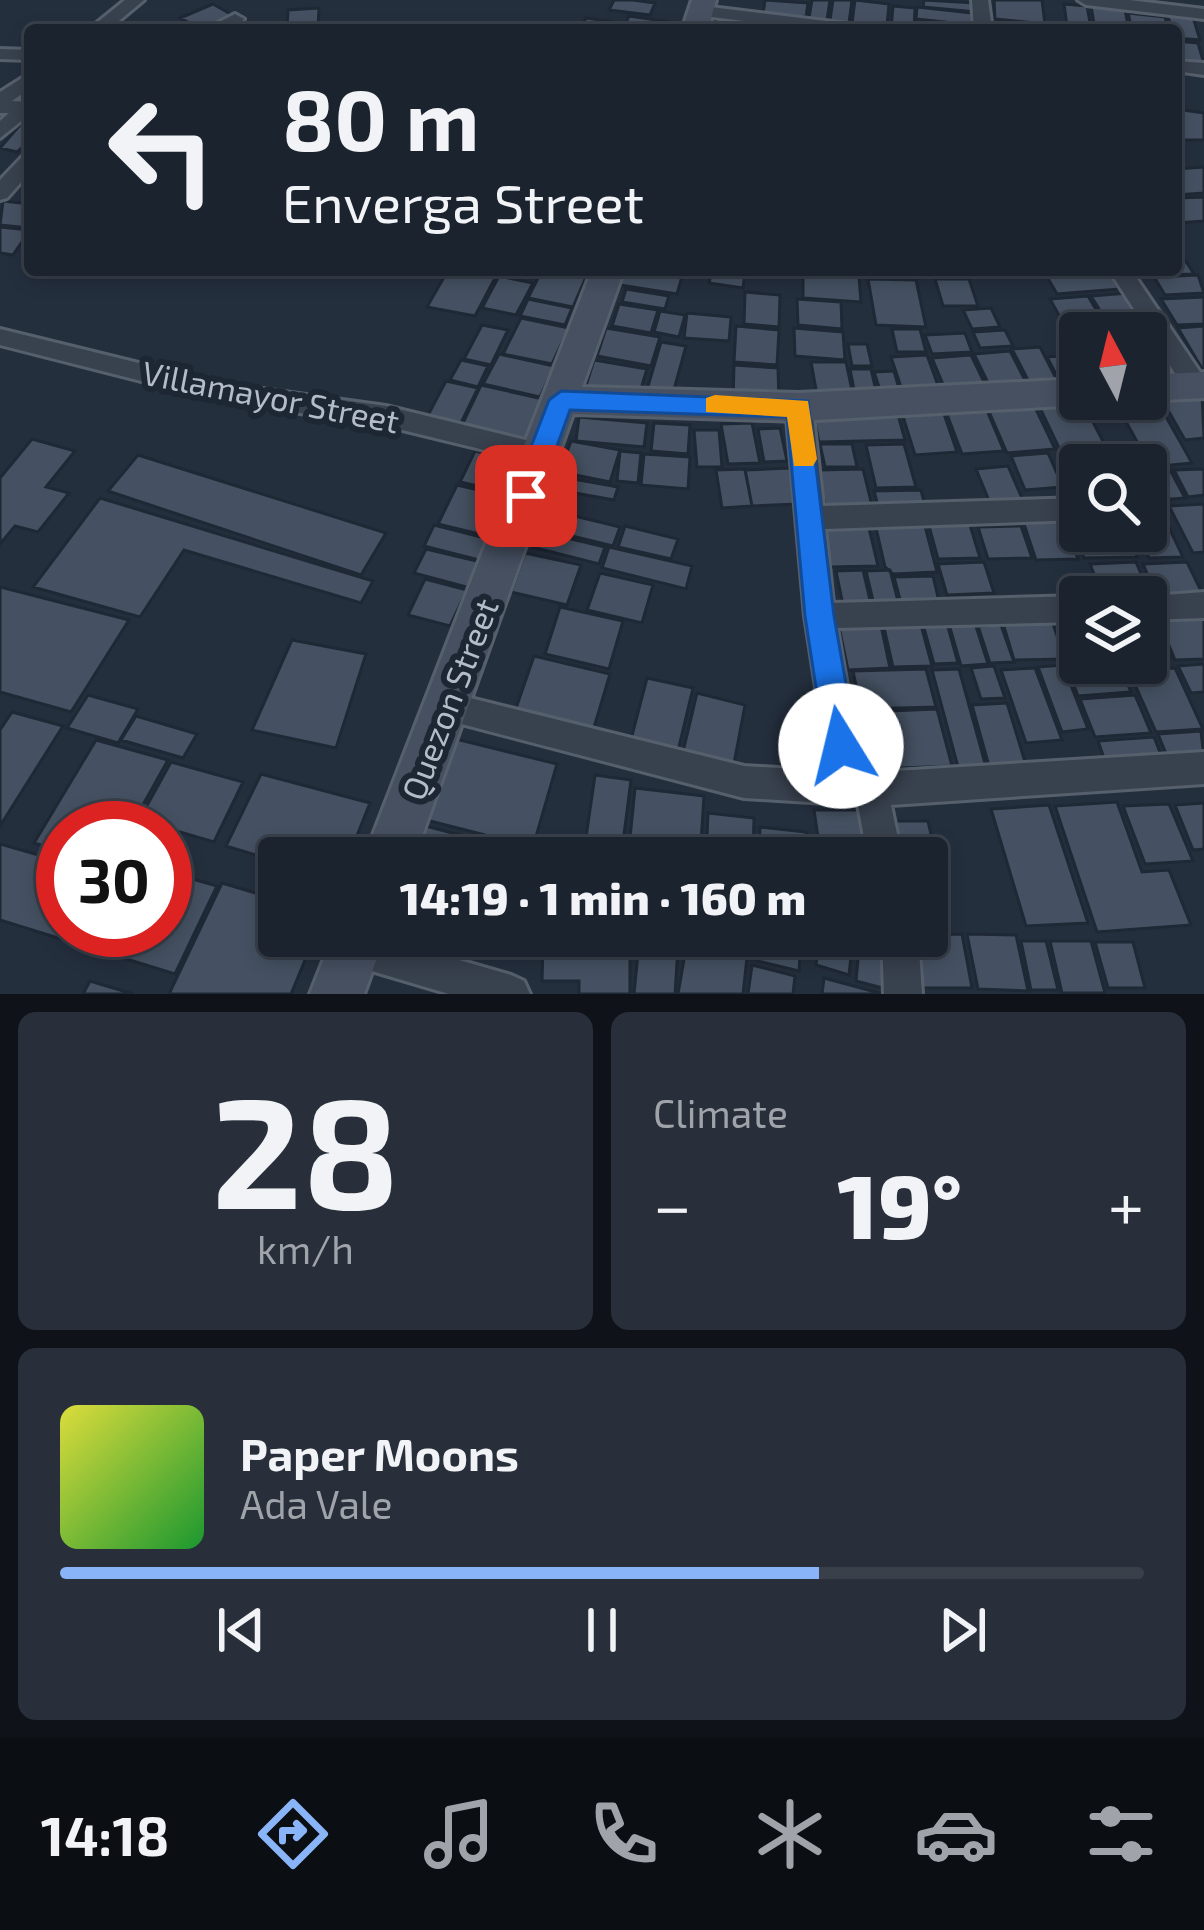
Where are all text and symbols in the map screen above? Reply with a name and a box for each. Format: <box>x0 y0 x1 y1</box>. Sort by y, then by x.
text: 80 m <box>282 67 479 168</box>
icon: left <box>84 72 240 228</box>
text: Enverga Street <box>282 169 644 234</box>
north arrow <box>1059 312 1167 420</box>
map controls <box>1059 312 1167 684</box>
street label: Villamayor Street <box>139 352 403 440</box>
button: search <box>1059 444 1167 552</box>
pin <box>475 445 577 547</box>
icon: arrive <box>493 463 559 529</box>
button: layers <box>1059 576 1167 684</box>
street label: Quezon Street <box>392 593 506 805</box>
position arrow <box>778 683 904 809</box>
speed limit sign: 30 <box>36 801 192 957</box>
text: 14:19 · 1 min · 160 m <box>400 870 806 924</box>
text: 28 <box>212 1053 399 1240</box>
text: Climate <box>653 1089 788 1136</box>
text: 19° <box>837 1149 962 1257</box>
text: − <box>653 1164 692 1243</box>
text: + <box>1108 1164 1144 1243</box>
text: km/h <box>257 1225 354 1272</box>
text: Paper Moons <box>240 1426 519 1480</box>
text: Ada Vale <box>240 1480 392 1527</box>
icon: previous <box>208 1597 274 1663</box>
icon: pause <box>569 1597 635 1663</box>
icon: next <box>930 1597 996 1663</box>
icon: directions <box>251 1792 335 1876</box>
icon: music <box>417 1792 501 1876</box>
icon: phone <box>582 1792 666 1876</box>
icon: climate <box>748 1792 832 1876</box>
icon: car <box>914 1792 998 1876</box>
icon: filters <box>1079 1792 1163 1876</box>
text: 14:18 <box>41 1802 169 1867</box>

